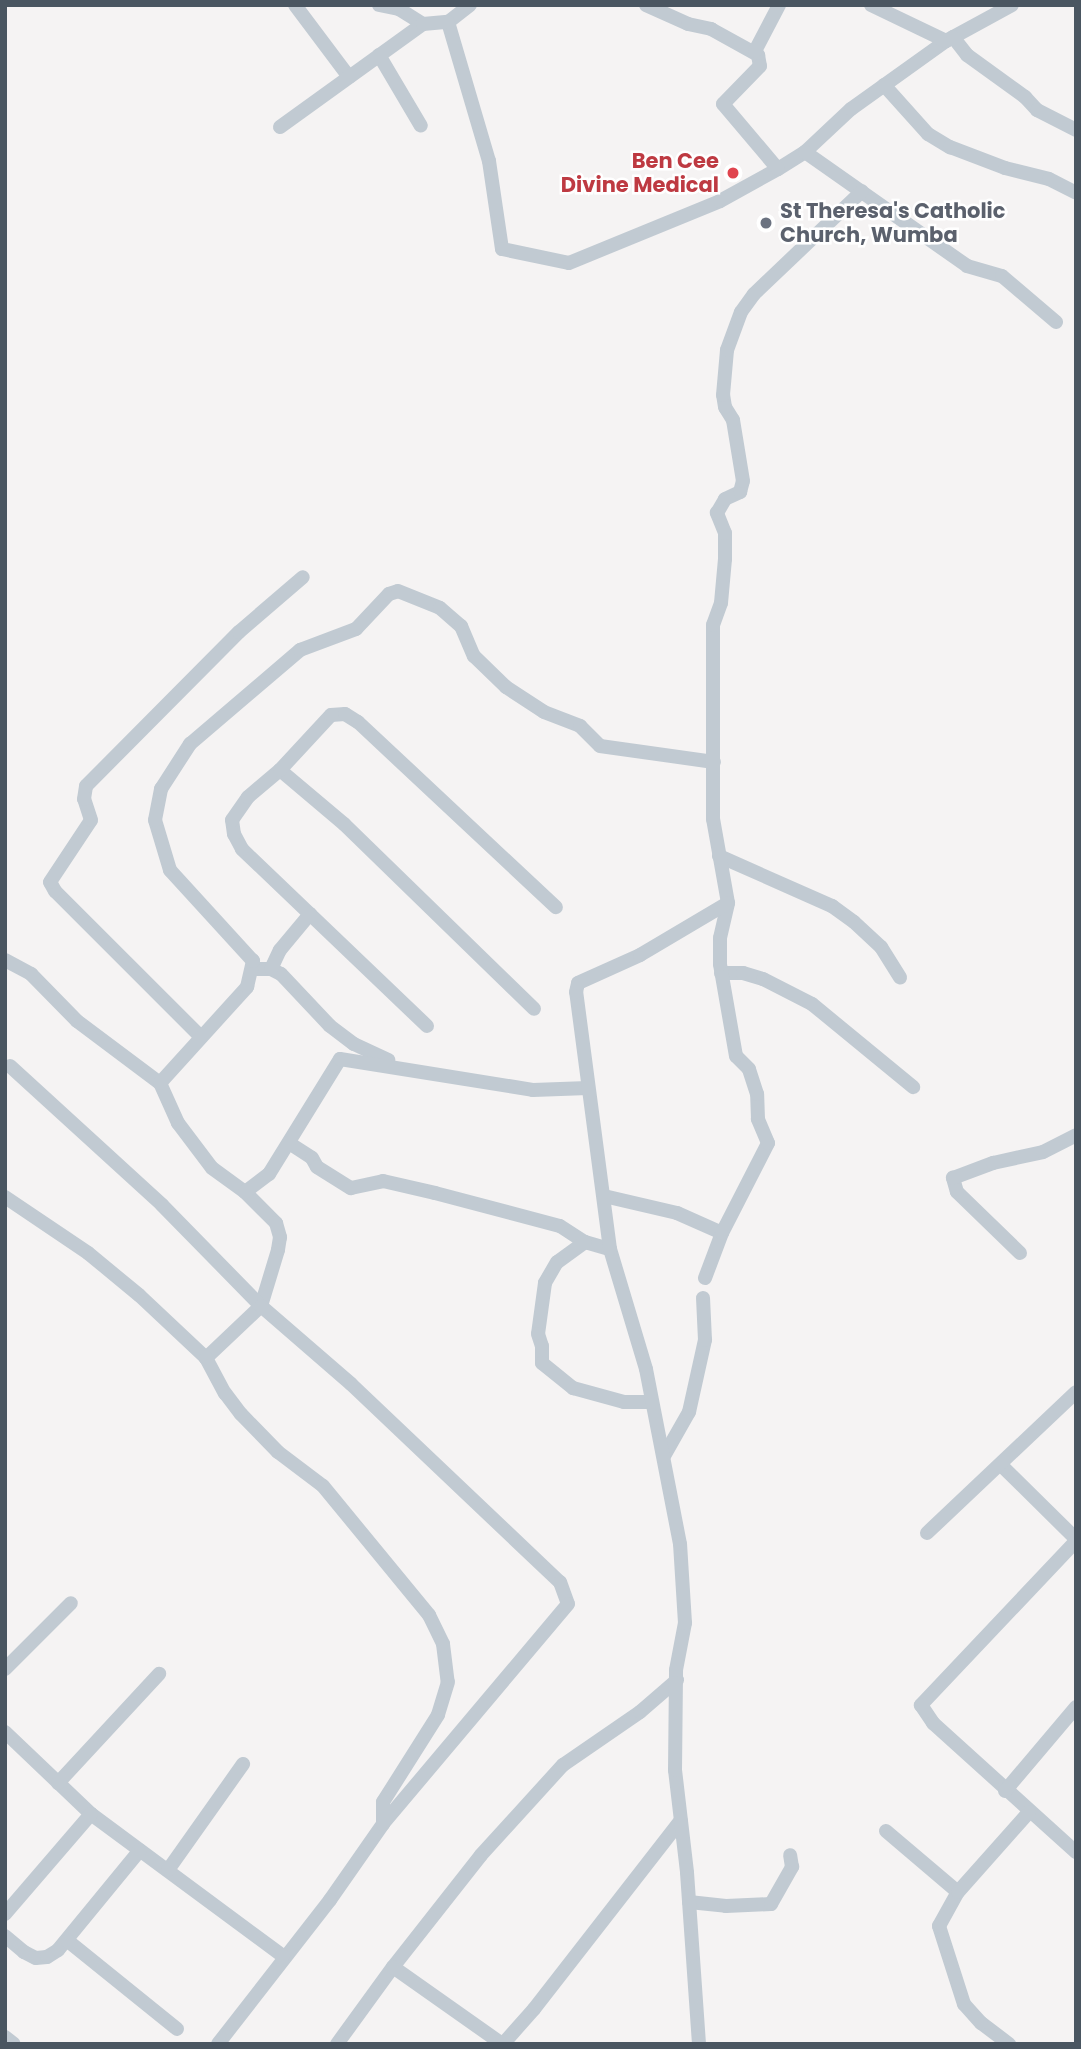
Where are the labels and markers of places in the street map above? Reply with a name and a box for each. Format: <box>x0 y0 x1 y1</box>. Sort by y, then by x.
place label: Ben Cee Divine Medical <box>561 148 719 198</box>
marker: Ben Cee Divine Medical <box>725 165 741 181</box>
place label: St Theresa's Catholic Church, Wumba <box>780 198 1006 248</box>
marker: St Theresa's Catholic Church, Wumba <box>758 215 774 231</box>

